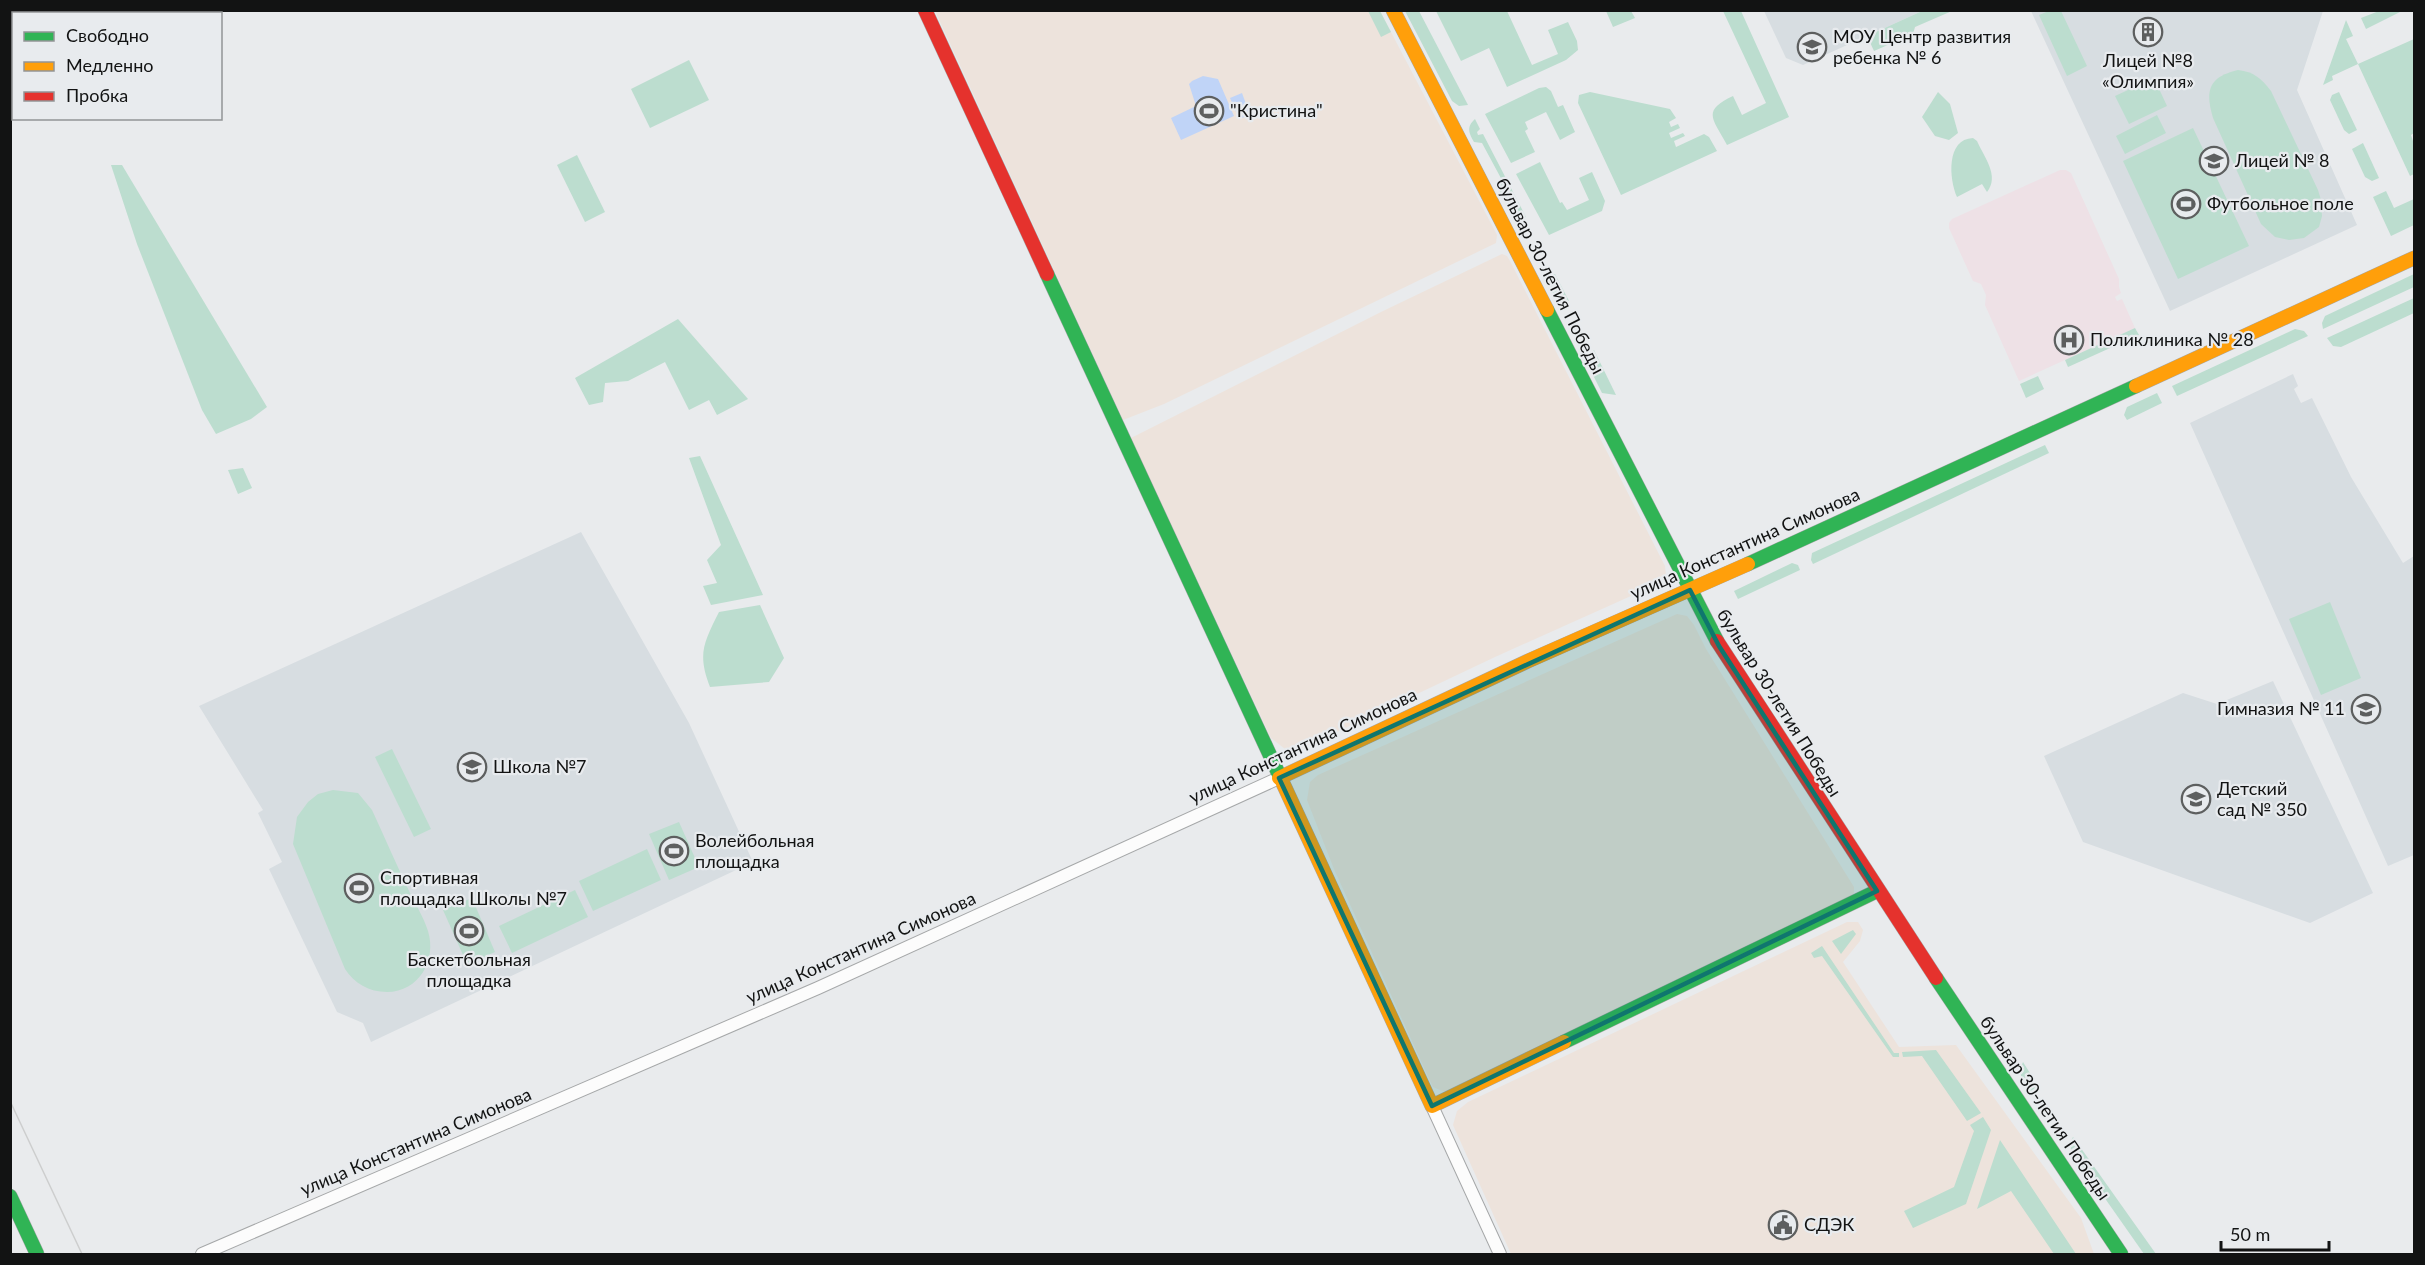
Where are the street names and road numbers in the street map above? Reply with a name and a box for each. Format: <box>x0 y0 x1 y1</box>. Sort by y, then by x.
street label: бульвар 30-летия Победы <box>1492 174 1610 377</box>
street label: улица Константина Симонова <box>1626 482 1863 604</box>
street label: бульвар 30-летия Победы <box>1713 605 1847 800</box>
street label: улица Константина Симонова <box>1185 683 1420 808</box>
street label: улица Константина Симонова <box>742 886 979 1008</box>
street label: бульвар 30-летия Победы <box>1976 1011 2116 1204</box>
street label: улица Константина Симонова <box>297 1082 534 1200</box>

